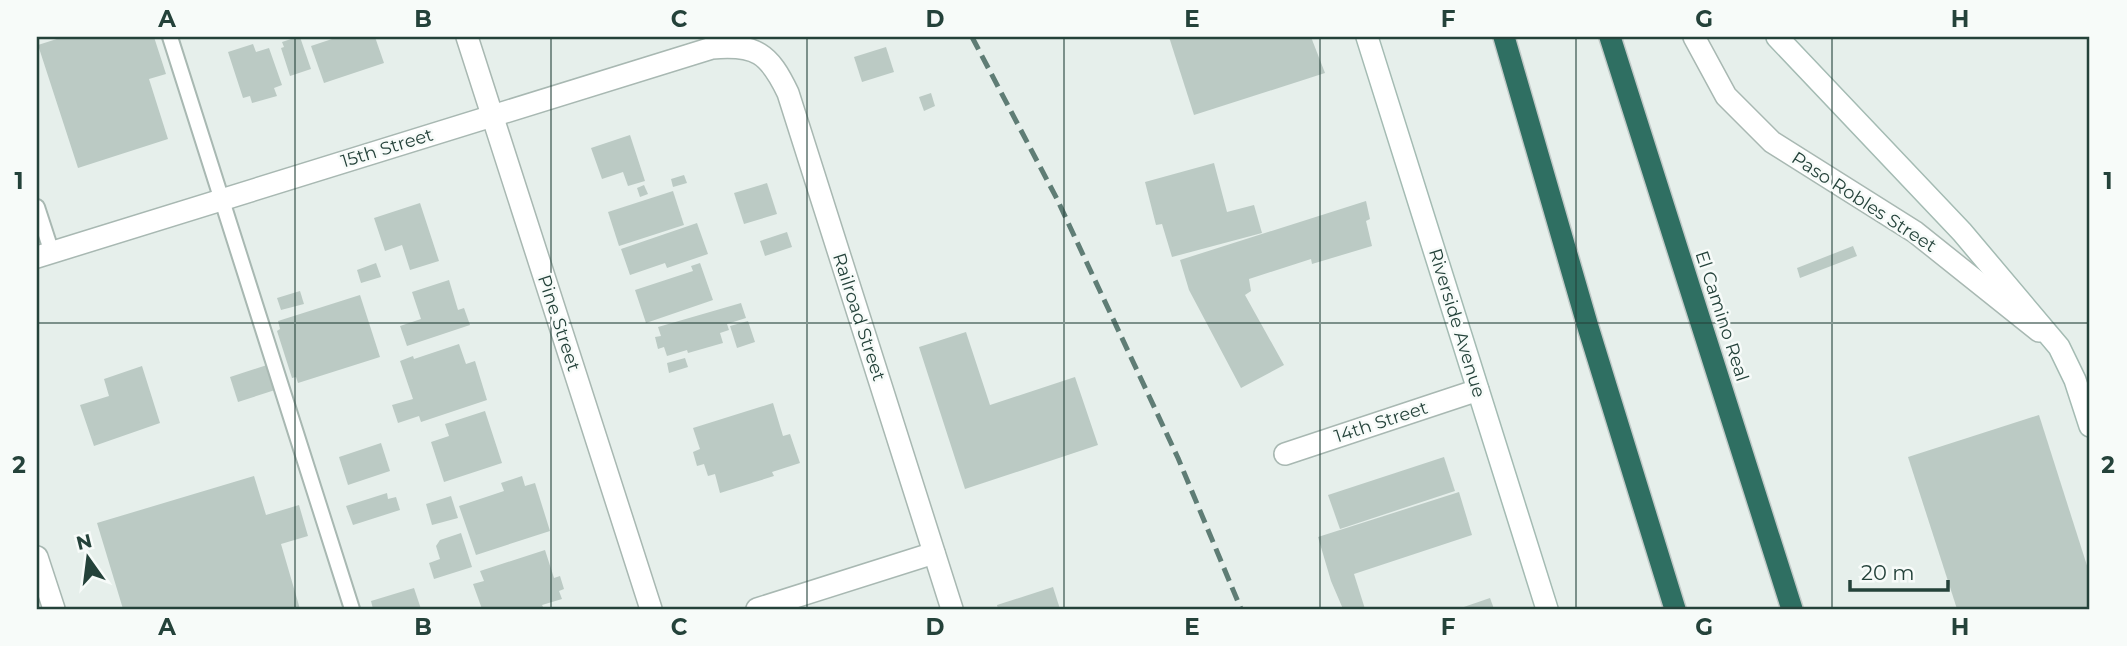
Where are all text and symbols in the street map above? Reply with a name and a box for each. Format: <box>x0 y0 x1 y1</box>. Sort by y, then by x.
text: A <box>157 5 176 33</box>
text: B <box>414 5 432 33</box>
text: C <box>671 5 688 33</box>
text: D <box>926 5 945 33</box>
text: E <box>1184 5 1200 33</box>
text: F <box>1441 5 1456 33</box>
text: G <box>1695 5 1713 33</box>
text: H <box>1951 5 1969 33</box>
street label: 15th Street <box>338 124 436 172</box>
street label: Paso Robles Street <box>1787 147 1941 257</box>
text: 1 <box>14 167 24 195</box>
text: 1 <box>2103 167 2113 195</box>
street label: Riverside Avenue <box>1424 246 1490 400</box>
street label: El Camino Real <box>1691 248 1753 384</box>
street label: Railroad Street <box>828 250 890 384</box>
street label: Pine Street <box>533 272 585 374</box>
street label: 14th Street <box>1331 397 1431 447</box>
text: 2 <box>12 451 26 479</box>
text: 2 <box>2101 451 2115 479</box>
north arrow <box>52 524 122 594</box>
text: N <box>74 529 94 555</box>
scale bar <box>1850 548 1948 592</box>
text: 20 m <box>1861 560 1915 585</box>
text: A <box>157 613 176 641</box>
text: B <box>414 613 432 641</box>
text: C <box>671 613 688 641</box>
text: D <box>926 613 945 641</box>
text: E <box>1184 613 1200 641</box>
text: F <box>1441 613 1456 641</box>
text: G <box>1695 613 1713 641</box>
text: H <box>1951 613 1969 641</box>

